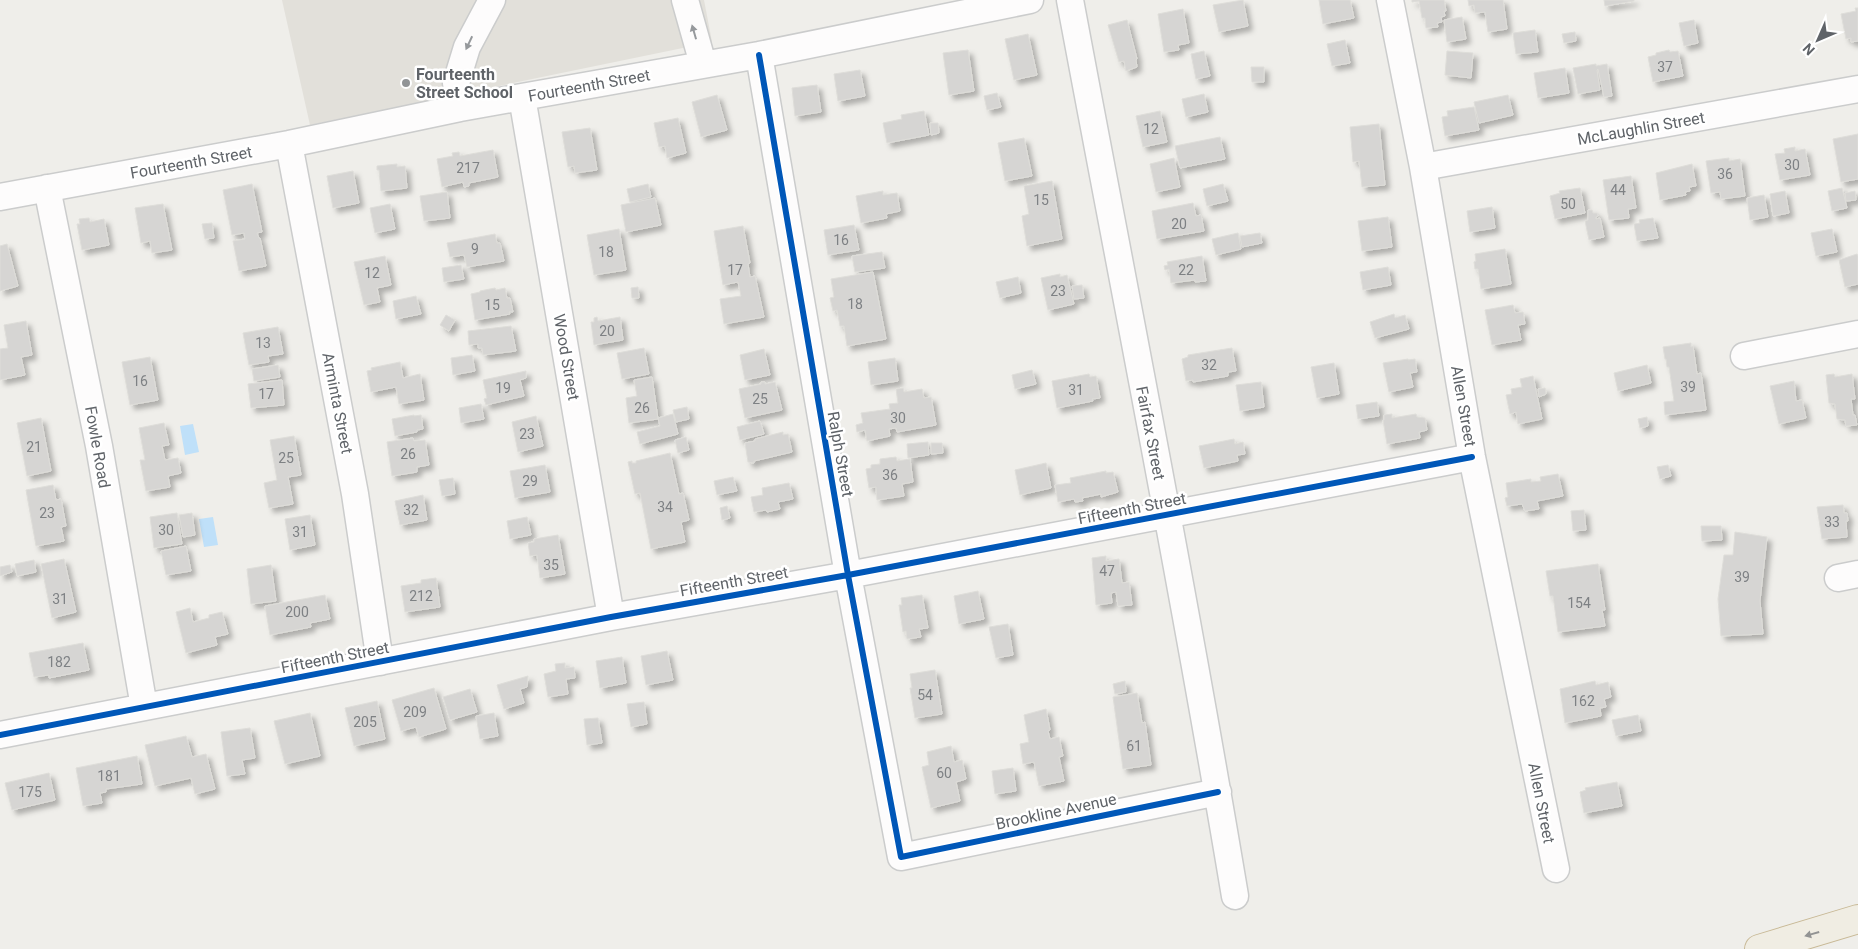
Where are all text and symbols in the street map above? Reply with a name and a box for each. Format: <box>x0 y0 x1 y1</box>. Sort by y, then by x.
north arrow <box>1793 15 1843 65</box>
one-way arrow <box>689 25 697 40</box>
one-way arrow <box>465 36 473 50</box>
text: N <box>1800 40 1818 58</box>
house number: 37 <box>1657 59 1673 75</box>
place label: Fourteenth Street School <box>416 65 513 102</box>
street label: Fourteenth Street <box>527 65 652 106</box>
marker: Fourteenth Street School <box>400 77 412 89</box>
street label: McLaughlin Street <box>1576 108 1706 149</box>
house number: 12 <box>1143 121 1159 137</box>
street label: Fourteenth Street <box>129 142 254 183</box>
house number: 30 <box>1784 157 1800 173</box>
house number: 217 <box>456 160 480 176</box>
house number: 36 <box>1717 166 1733 182</box>
house number: 44 <box>1610 182 1626 198</box>
house number: 15 <box>1033 192 1049 208</box>
house number: 50 <box>1560 196 1576 212</box>
house number: 20 <box>1171 216 1187 232</box>
house number: 16 <box>833 232 849 248</box>
house number: 9 <box>471 241 479 257</box>
house number: 18 <box>598 244 614 260</box>
house number: 17 <box>727 262 743 278</box>
house number: 22 <box>1178 262 1194 278</box>
house number: 12 <box>364 265 380 281</box>
house number: 23 <box>1050 283 1066 299</box>
house number: 18 <box>847 296 863 312</box>
house number: 15 <box>484 297 500 313</box>
street label: Wood Street <box>550 312 583 402</box>
house number: 20 <box>599 323 615 339</box>
house number: 13 <box>255 335 271 351</box>
street label: Arminta Street <box>318 351 357 455</box>
house number: 32 <box>1201 357 1217 373</box>
street label: Allen Street <box>1447 364 1480 448</box>
house number: 16 <box>132 373 148 389</box>
house number: 39 <box>1680 379 1696 395</box>
house number: 19 <box>495 380 511 396</box>
house number: 31 <box>1068 382 1084 398</box>
street label: Fairfax Street <box>1132 385 1169 482</box>
house number: 17 <box>258 386 274 402</box>
house number: 25 <box>752 391 768 407</box>
house number: 26 <box>634 400 650 416</box>
street label: Fowle Road <box>81 405 114 490</box>
street label: Ralph Street <box>824 410 857 498</box>
house number: 30 <box>890 410 906 426</box>
house number: 23 <box>519 426 535 442</box>
house number: 21 <box>26 439 42 455</box>
house number: 26 <box>400 446 416 462</box>
house number: 25 <box>278 450 294 466</box>
house number: 36 <box>882 467 898 483</box>
house number: 29 <box>522 473 538 489</box>
street label: Fifteenth Street <box>1077 489 1188 528</box>
house number: 34 <box>657 499 673 515</box>
house number: 32 <box>403 502 419 518</box>
house number: 23 <box>39 505 55 521</box>
house number: 33 <box>1824 514 1840 530</box>
house number: 30 <box>158 522 174 538</box>
house number: 31 <box>292 524 308 540</box>
house number: 35 <box>543 557 559 573</box>
street label: Fifteenth Street <box>678 563 790 600</box>
house number: 47 <box>1099 563 1115 579</box>
house number: 39 <box>1734 569 1750 585</box>
house number: 212 <box>409 588 433 604</box>
house number: 31 <box>52 591 68 607</box>
house number: 154 <box>1567 595 1591 611</box>
house number: 200 <box>285 604 309 620</box>
street label: Fifteenth Street <box>280 638 391 677</box>
house number: 182 <box>47 654 71 670</box>
house number: 54 <box>917 687 933 703</box>
house number: 162 <box>1571 693 1595 709</box>
house number: 209 <box>403 704 427 720</box>
house number: 205 <box>353 714 377 730</box>
house number: 61 <box>1126 738 1142 754</box>
street label: Allen Street <box>1524 761 1559 845</box>
house number: 60 <box>936 765 952 781</box>
house number: 181 <box>97 768 121 784</box>
house number: 175 <box>18 784 42 800</box>
street label: Brookline Avenue <box>994 789 1118 834</box>
one-way arrow <box>1804 930 1819 938</box>

